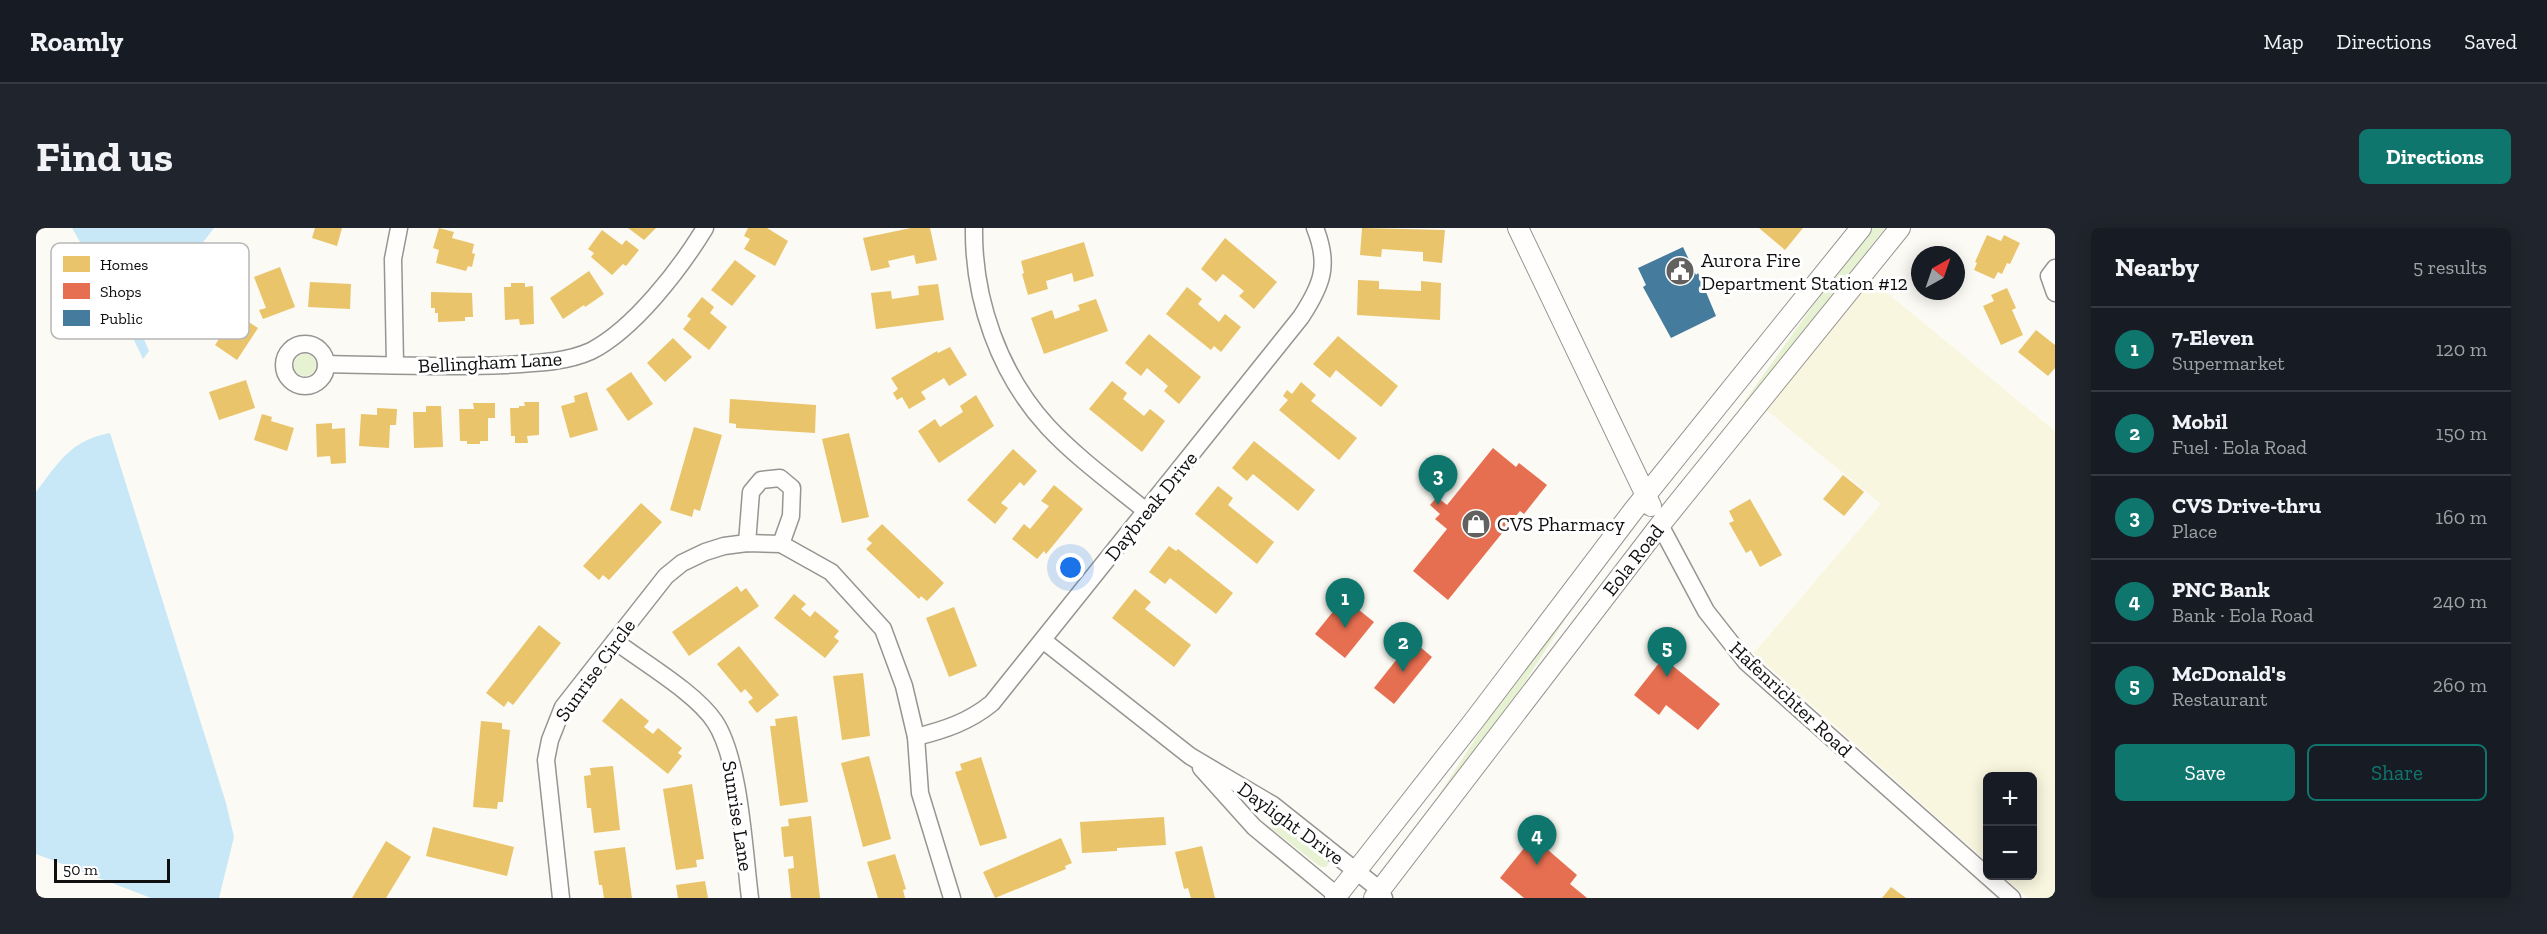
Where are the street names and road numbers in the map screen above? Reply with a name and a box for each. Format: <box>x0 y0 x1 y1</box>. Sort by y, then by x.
street label: Bellingham Lane <box>417 346 563 378</box>
street label: Daybreak Drive <box>1100 447 1202 565</box>
street label: Eola Road <box>1598 519 1668 601</box>
street label: Sunrise Circle <box>550 614 640 726</box>
street label: Hafenrichter Road <box>1725 636 1857 762</box>
street label: Sunrise Lane <box>717 759 759 873</box>
street label: Daylight Drive <box>1233 776 1349 870</box>

